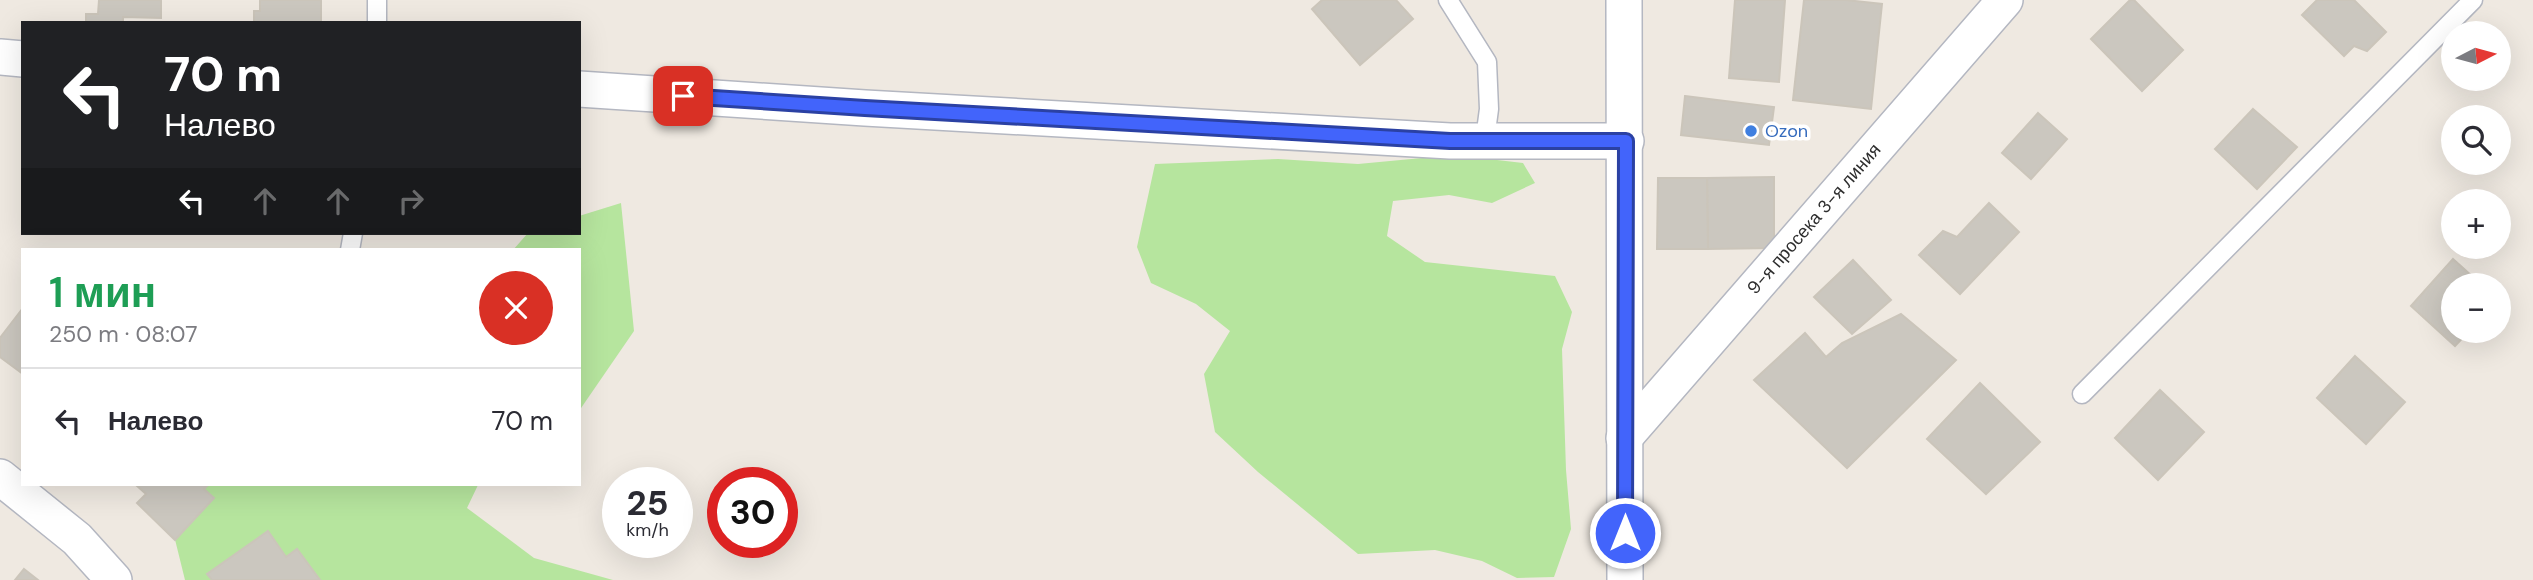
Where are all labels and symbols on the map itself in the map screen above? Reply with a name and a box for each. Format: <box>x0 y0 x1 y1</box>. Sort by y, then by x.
north arrow <box>2441 21 2511 91</box>
pin <box>653 66 713 126</box>
place label: Ozon <box>1765 119 1808 143</box>
marker: Ozon <box>1743 123 1759 139</box>
street label: 9-я просека 3-я линия <box>1742 138 1886 300</box>
speed limit sign: 30 <box>707 467 798 558</box>
position arrow <box>1588 496 1662 570</box>

